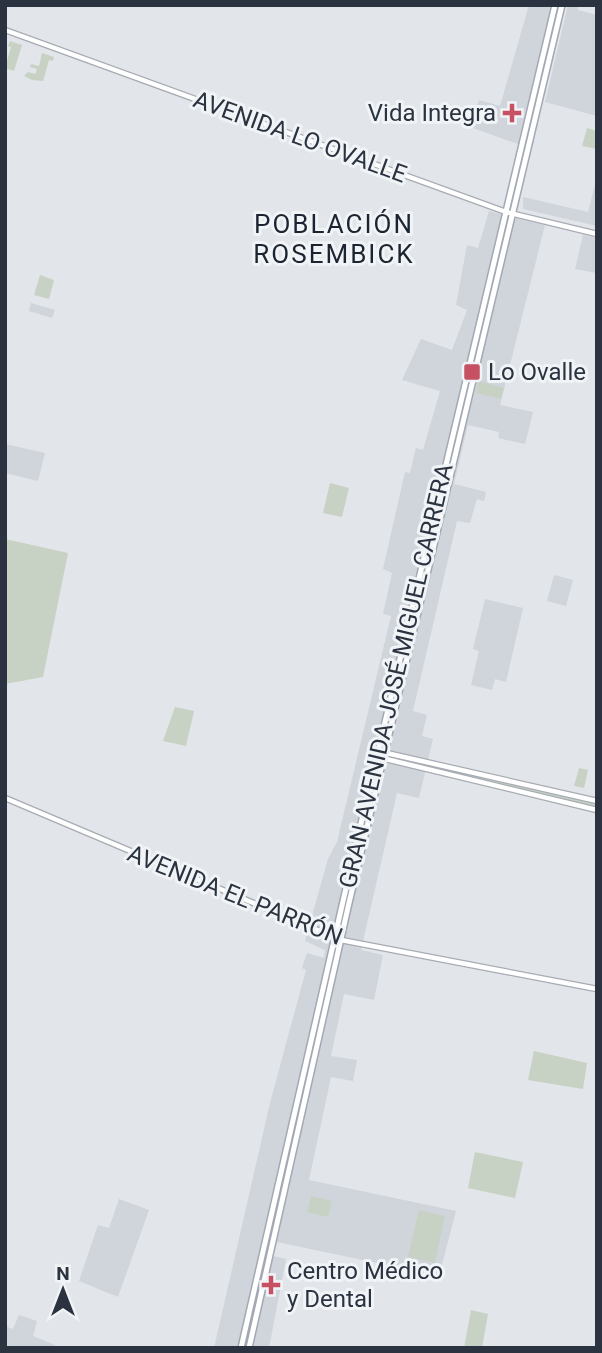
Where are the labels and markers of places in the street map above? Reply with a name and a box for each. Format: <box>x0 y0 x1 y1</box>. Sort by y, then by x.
place label: Vida Integra <box>368 99 496 127</box>
marker: Vida Integra <box>502 103 522 123</box>
place label: Lo Ovalle <box>488 358 586 386</box>
marker: Lo Ovalle <box>462 362 482 382</box>
place label: Centro Médico y Dental <box>287 1257 443 1313</box>
marker: Centro Médico y Dental <box>261 1275 281 1295</box>

